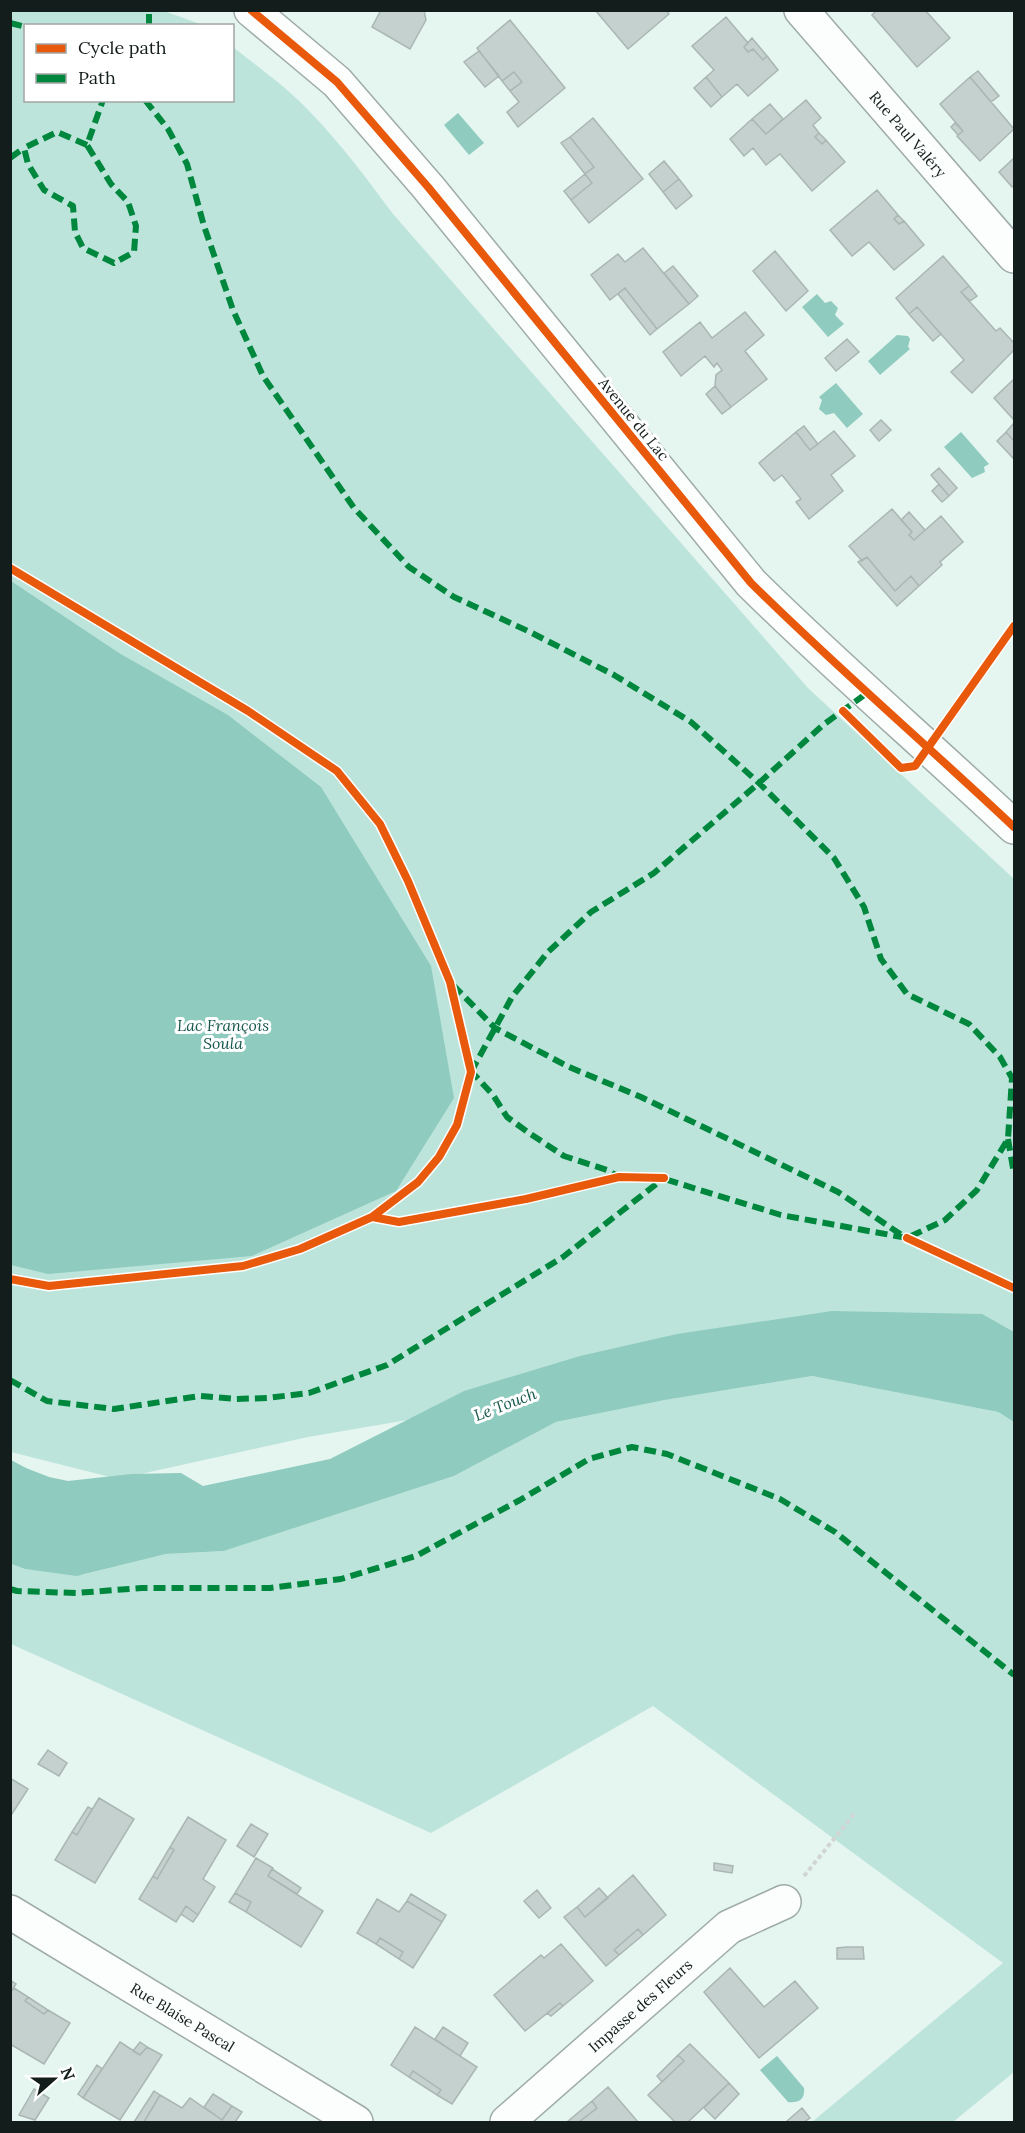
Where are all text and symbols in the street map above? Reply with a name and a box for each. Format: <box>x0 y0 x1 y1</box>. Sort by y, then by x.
legend <box>24 24 234 102</box>
text: Cycle path <box>78 36 167 59</box>
text: Path <box>78 66 116 89</box>
street label: Rue Paul Valéry <box>866 87 951 181</box>
street label: Avenue du Lac <box>594 373 673 464</box>
water label: Lac François Soula <box>177 1015 269 1053</box>
water label: Le Touch <box>471 1383 539 1425</box>
street label: Impasse des Fleurs <box>584 1954 696 2056</box>
street label: Rue Blaise Pascal <box>127 1978 238 2056</box>
north arrow <box>24 2049 84 2109</box>
text: N <box>56 2064 80 2083</box>

